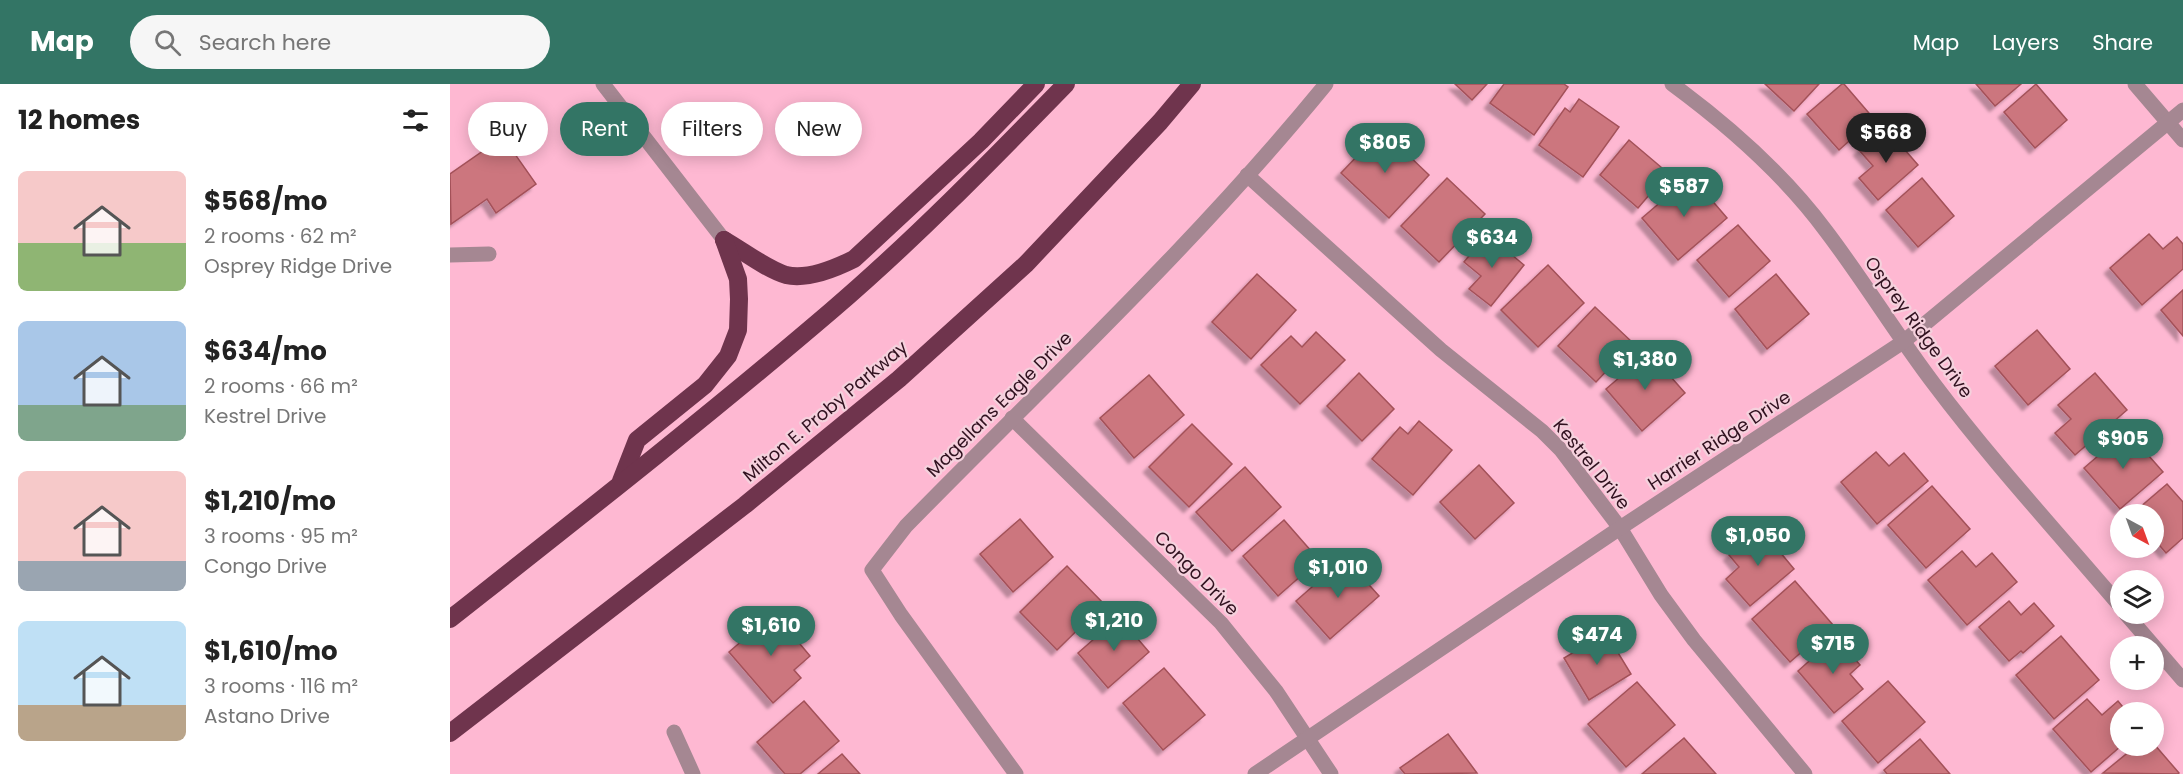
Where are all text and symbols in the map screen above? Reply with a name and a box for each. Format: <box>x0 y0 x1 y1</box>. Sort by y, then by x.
search box <box>130 15 550 69</box>
text: Map <box>30 22 94 61</box>
icon: search <box>151 26 184 59</box>
text: Search here <box>199 27 331 58</box>
text: Map <box>1913 28 1959 57</box>
text: Layers <box>1992 28 2059 57</box>
text: Share <box>2092 28 2153 57</box>
text: 12 homes <box>18 102 140 138</box>
chip: Buy <box>468 102 548 156</box>
chip: Rent <box>560 102 649 156</box>
chip: Filters <box>661 102 763 156</box>
chip: New <box>775 102 862 156</box>
icon: filters <box>399 104 432 137</box>
pin: $568 <box>1850 113 1922 164</box>
text: $568 <box>1860 118 1912 146</box>
pin: $805 <box>1349 123 1421 174</box>
text: $805 <box>1359 128 1411 156</box>
pin: $587 <box>1648 167 1720 218</box>
text: $587 <box>1659 172 1709 200</box>
text: $568/mo <box>204 183 327 219</box>
icon: home <box>66 195 138 267</box>
pin: $634 <box>1456 218 1528 269</box>
text: 2 rooms · 62 m² <box>204 222 357 250</box>
text: $634 <box>1466 223 1518 251</box>
street label: Osprey Ridge Drive <box>1859 251 1979 403</box>
text: Osprey Ridge Drive <box>204 252 392 280</box>
street label: Magellans Eagle Drive <box>921 326 1077 482</box>
text: $634/mo <box>204 333 327 369</box>
street label: Milton E. Proby Parkway <box>737 335 913 487</box>
pin: $1,380 <box>1596 340 1694 391</box>
icon: home <box>66 345 138 417</box>
text: $1,380 <box>1613 345 1677 373</box>
text: 2 rooms · 66 m² <box>204 372 358 400</box>
street label: Harrier Ridge Drive <box>1643 384 1795 496</box>
text: Kestrel Drive <box>204 402 326 430</box>
street label: Kestrel Drive <box>1548 413 1636 515</box>
pin: $905 <box>2087 419 2159 470</box>
text: $905 <box>2097 424 2149 452</box>
text: $1,210/mo <box>204 483 336 519</box>
icon: home <box>66 495 138 567</box>
north arrow <box>2110 504 2164 558</box>
map controls <box>2110 504 2164 756</box>
pin: $1,050 <box>1709 516 1807 567</box>
text: $1,050 <box>1725 521 1791 549</box>
text: 3 rooms · 95 m² <box>204 522 358 550</box>
street label: Congo Drive <box>1149 525 1245 621</box>
pin: $1,010 <box>1289 548 1387 599</box>
text: Congo Drive <box>204 552 327 580</box>
text: $1,010 <box>1308 553 1368 581</box>
button: layers <box>2110 570 2164 624</box>
pin: $1,210 <box>1065 601 1163 652</box>
pin: $1,610 <box>722 606 820 657</box>
text: $1,210 <box>1085 606 1143 634</box>
text: $1,610 <box>741 611 801 639</box>
pin: $474 <box>1561 615 1633 666</box>
text: $474 <box>1572 620 1622 648</box>
pin: $715 <box>1797 624 1869 675</box>
text: $715 <box>1811 629 1855 657</box>
text: $1,610/mo <box>204 633 338 669</box>
button: + <box>2110 636 2164 690</box>
icon: home <box>66 645 138 717</box>
text: 3 rooms · 116 m² <box>204 672 358 700</box>
text: Astano Drive <box>204 702 330 730</box>
button: − <box>2110 702 2164 756</box>

